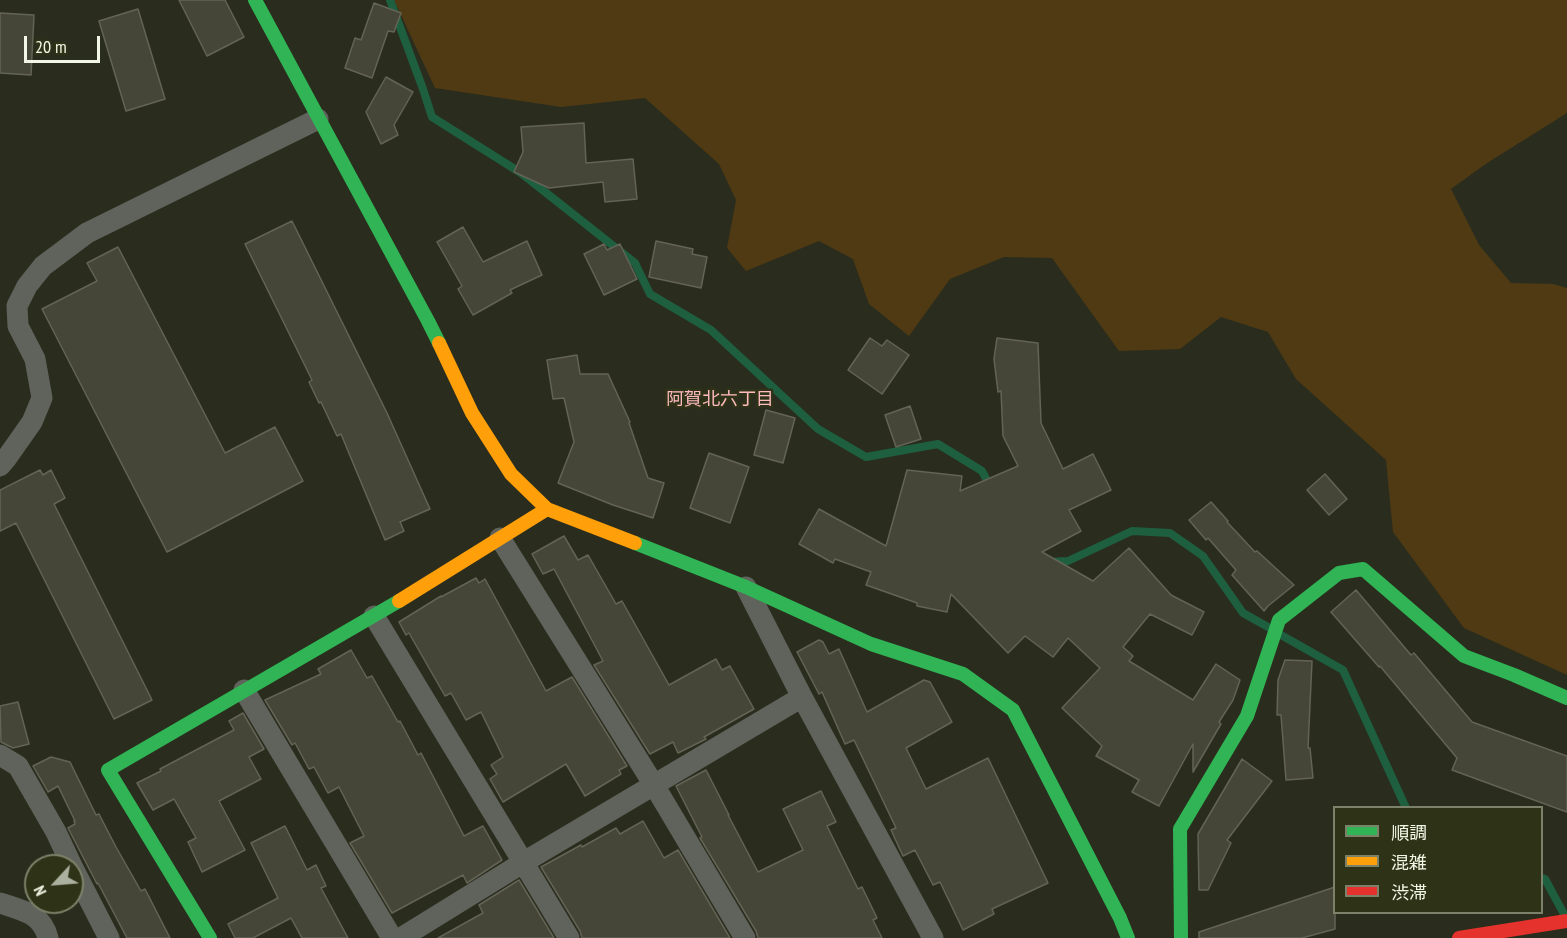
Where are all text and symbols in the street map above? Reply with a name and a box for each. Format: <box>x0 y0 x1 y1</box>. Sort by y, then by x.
scale bar <box>27 24 104 62</box>
text: 20 m <box>35 35 67 58</box>
district label: 阿賀北六丁目 <box>666 389 774 411</box>
legend <box>1333 806 1543 914</box>
text: 順調 <box>1391 821 1427 844</box>
text: 混雑 <box>1391 851 1427 874</box>
north arrow <box>24 854 84 914</box>
text: 渋滞 <box>1391 881 1427 904</box>
text: N <box>29 883 51 899</box>

